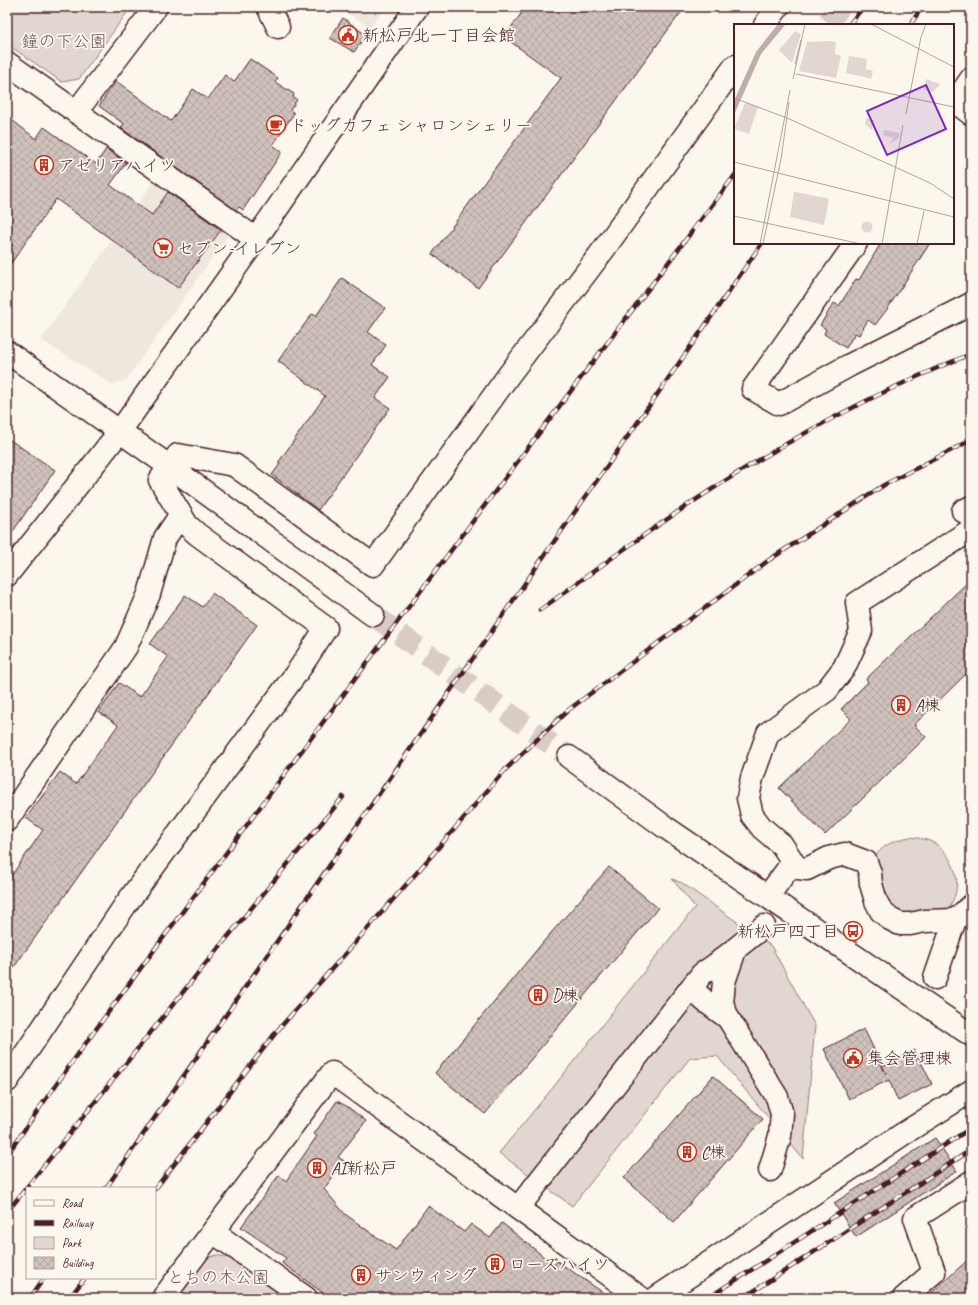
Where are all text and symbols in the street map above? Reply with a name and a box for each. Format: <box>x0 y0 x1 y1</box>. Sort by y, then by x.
public building icon: 新松戸北一丁目会館 <box>337 24 359 46</box>
inset map <box>734 24 954 244</box>
place label: 新松戸北一丁目会館 <box>362 25 515 46</box>
park label: 鐘の下公園 <box>22 31 107 52</box>
cafe icon: ドッグカフェ シャロンシェリー <box>265 114 287 136</box>
place label: ドッグカフェ シャロンシェリー <box>290 115 532 136</box>
building icon: アゼリアハイツ <box>33 154 55 176</box>
place label: アゼリアハイツ <box>58 155 176 176</box>
supermarket icon: セブン-イレブン <box>152 237 174 259</box>
place label: セブン-イレブン <box>177 238 302 259</box>
building icon: A棟 <box>890 694 912 716</box>
place label: A棟 <box>915 695 941 716</box>
bus stop icon: 新松戸四丁目 <box>842 920 864 942</box>
place label: 新松戸四丁目 <box>737 921 839 942</box>
building icon: D棟 <box>527 984 549 1006</box>
place label: D棟 <box>552 985 579 1006</box>
public building icon: 集会管理棟 <box>842 1047 864 1069</box>
place label: 集会管理棟 <box>867 1048 952 1069</box>
building icon: C棟 <box>676 1141 698 1163</box>
place label: C棟 <box>701 1142 726 1163</box>
building icon: AI新松戸 <box>306 1157 328 1179</box>
place label: AI新松戸 <box>331 1158 397 1179</box>
legend <box>26 1187 156 1279</box>
text: Road <box>62 1195 84 1211</box>
text: Railway <box>62 1215 94 1231</box>
text: Park <box>62 1235 83 1251</box>
building icon: ローズハイツ <box>484 1253 506 1275</box>
place label: ローズハイツ <box>509 1254 610 1275</box>
text: Building <box>62 1255 94 1271</box>
building icon: サンウィング <box>350 1264 372 1286</box>
place label: サンウィング <box>375 1265 477 1286</box>
park label: とちの木公園 <box>167 1267 269 1288</box>

